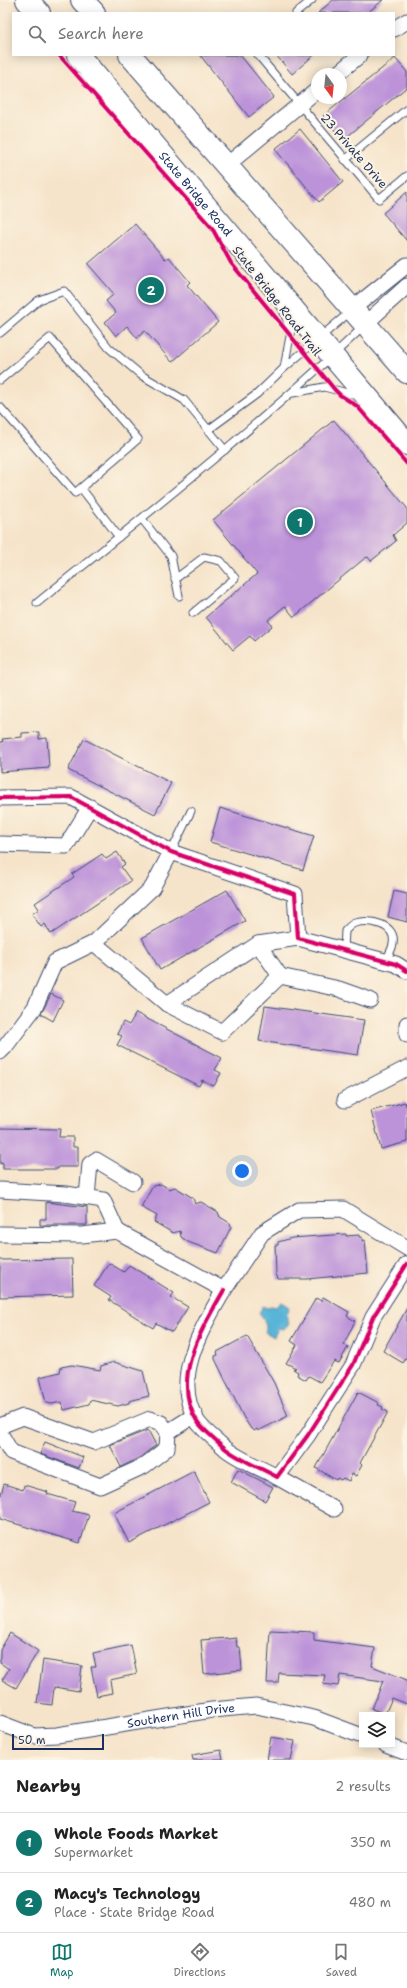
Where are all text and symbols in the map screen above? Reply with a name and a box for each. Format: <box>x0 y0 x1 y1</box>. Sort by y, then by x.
search box <box>12 12 395 56</box>
icon: search <box>26 23 48 45</box>
text: Search here <box>58 24 144 44</box>
north arrow <box>311 68 347 104</box>
street label: 23 Private Drive <box>317 110 391 192</box>
street label: State Bridge Road <box>155 148 236 240</box>
street label: State Bridge Road Trail <box>229 243 325 360</box>
pin: 2 <box>138 275 164 305</box>
pin: 1 <box>287 507 313 537</box>
your location <box>232 1161 252 1181</box>
street label: Southern Hill Drive <box>126 1700 236 1732</box>
map controls <box>359 1712 395 1748</box>
button: layers <box>359 1712 395 1748</box>
scale bar <box>12 1732 104 1751</box>
text: 50 m <box>18 1733 46 1748</box>
text: Nearby <box>16 1775 81 1797</box>
text: 2 results <box>335 1778 391 1795</box>
text: Whole Foods Market <box>54 1824 218 1844</box>
text: 1 <box>26 1834 32 1851</box>
text: 350 m <box>350 1834 391 1851</box>
text: Supermarket <box>54 1844 133 1861</box>
text: Macy's Technology <box>54 1884 200 1904</box>
text: 2 <box>24 1894 34 1911</box>
text: 480 m <box>349 1894 391 1911</box>
text: Place · State Bridge Road <box>54 1904 214 1921</box>
tab: Map <box>50 1941 74 1980</box>
tab: Directions <box>173 1941 226 1980</box>
tab: Saved <box>326 1941 357 1980</box>

